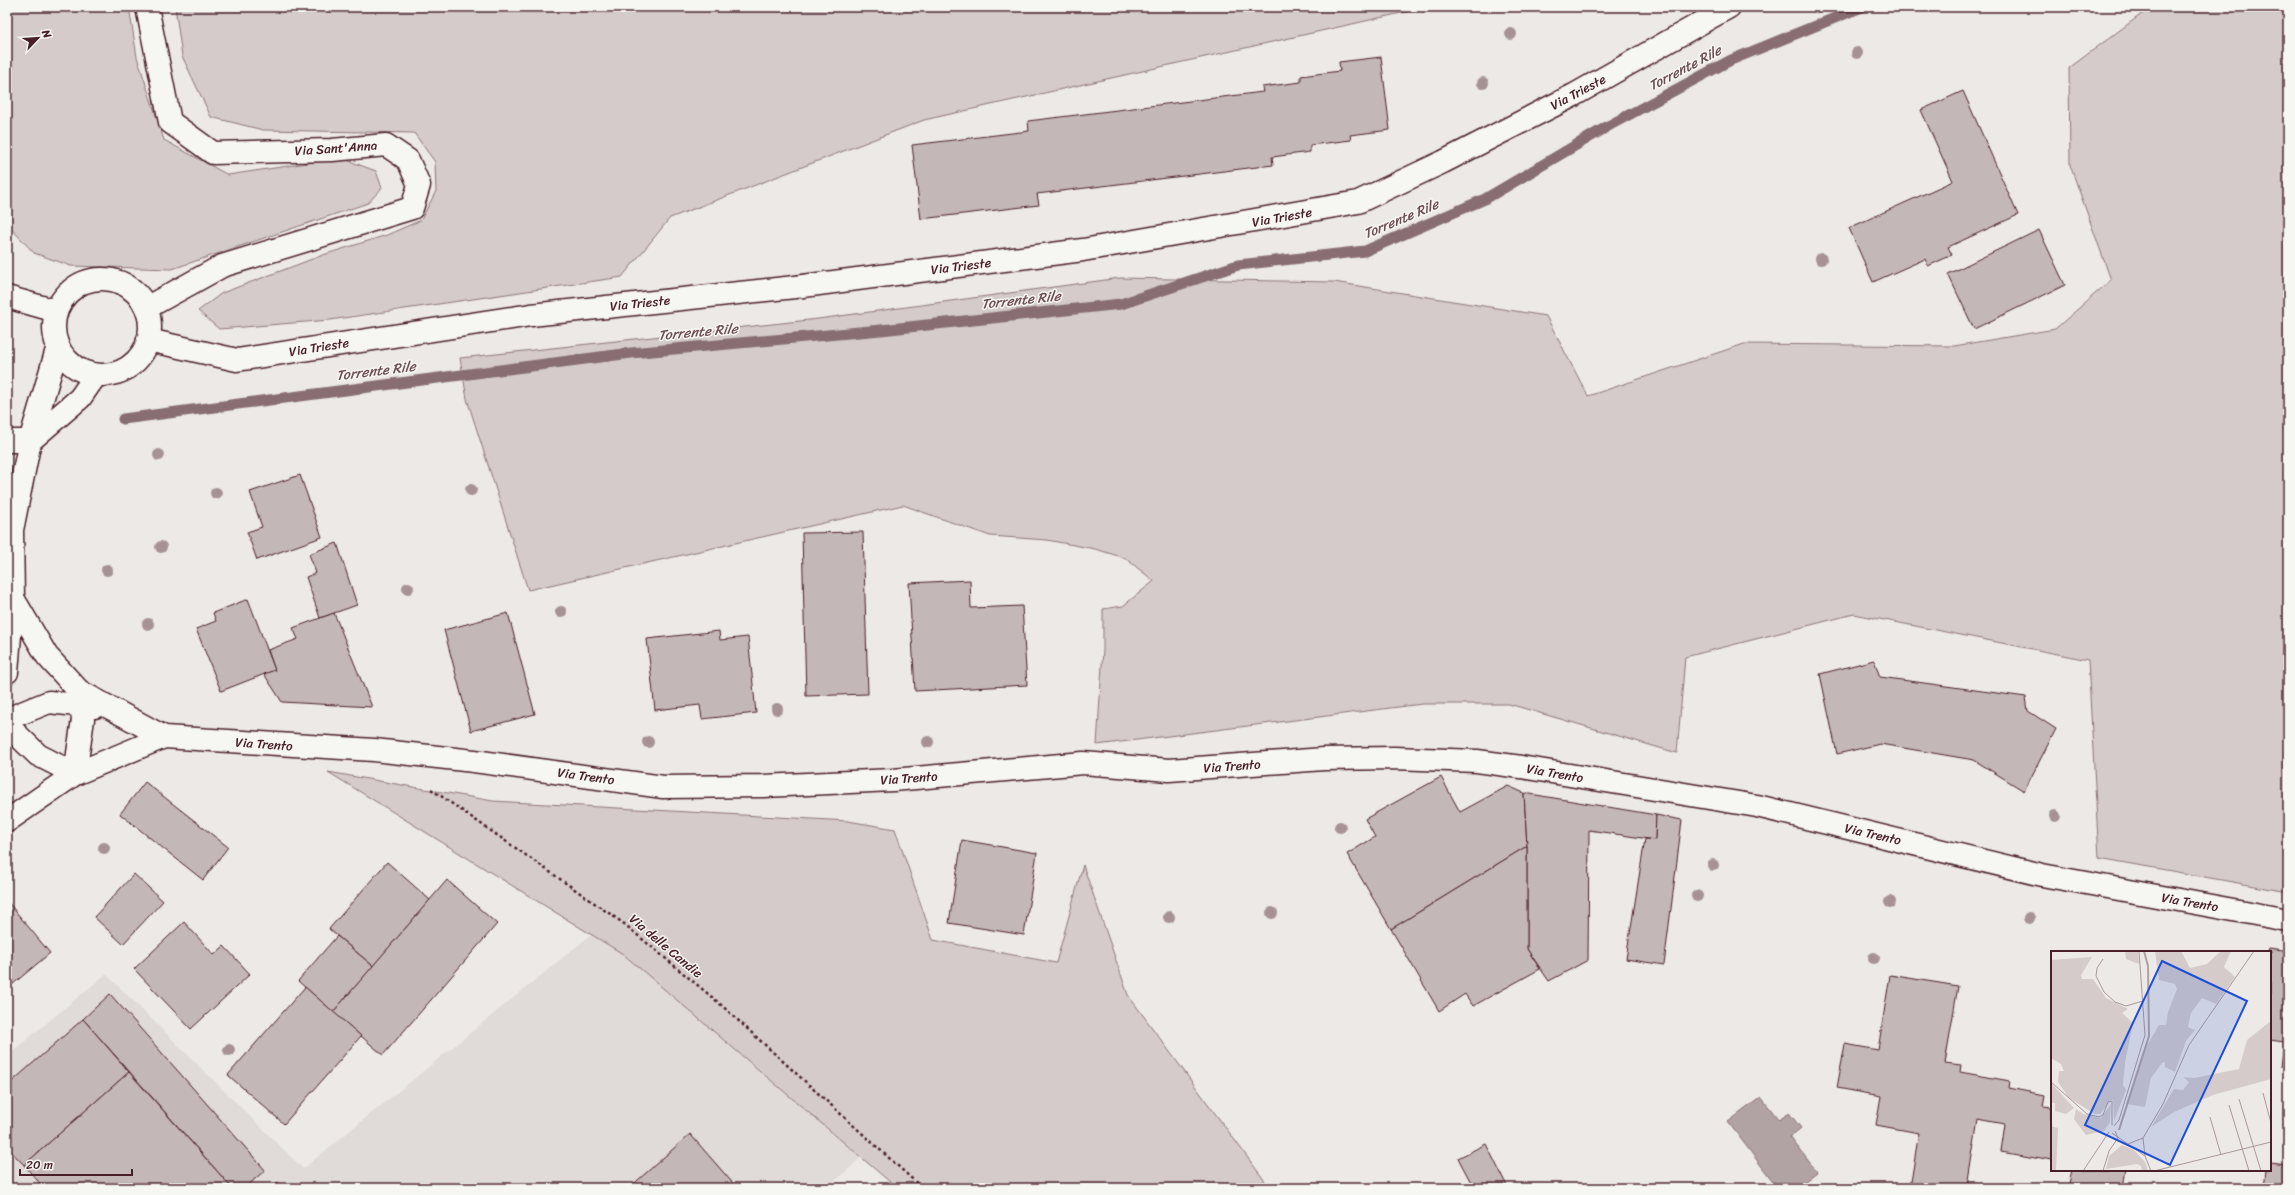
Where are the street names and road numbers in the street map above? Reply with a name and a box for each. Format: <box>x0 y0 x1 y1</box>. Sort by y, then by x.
street label: Via Trieste <box>1546 68 1610 116</box>
street label: Via Sant'Anna <box>294 134 378 162</box>
street label: Via Trieste <box>1250 200 1314 234</box>
street label: Via Trieste <box>930 251 993 281</box>
street label: Via Trieste <box>609 288 672 318</box>
street label: Via Trieste <box>287 331 351 363</box>
street label: Via Trento <box>235 731 294 758</box>
street label: Via Trento <box>1203 752 1262 779</box>
street label: Via Trento <box>1525 757 1586 789</box>
street label: Via Trento <box>556 761 616 791</box>
street label: Via Trento <box>880 764 939 791</box>
street label: Via Trento <box>1842 816 1904 852</box>
street label: Via Trento <box>2160 886 2221 918</box>
street label: Via delle Candie <box>624 908 708 984</box>

